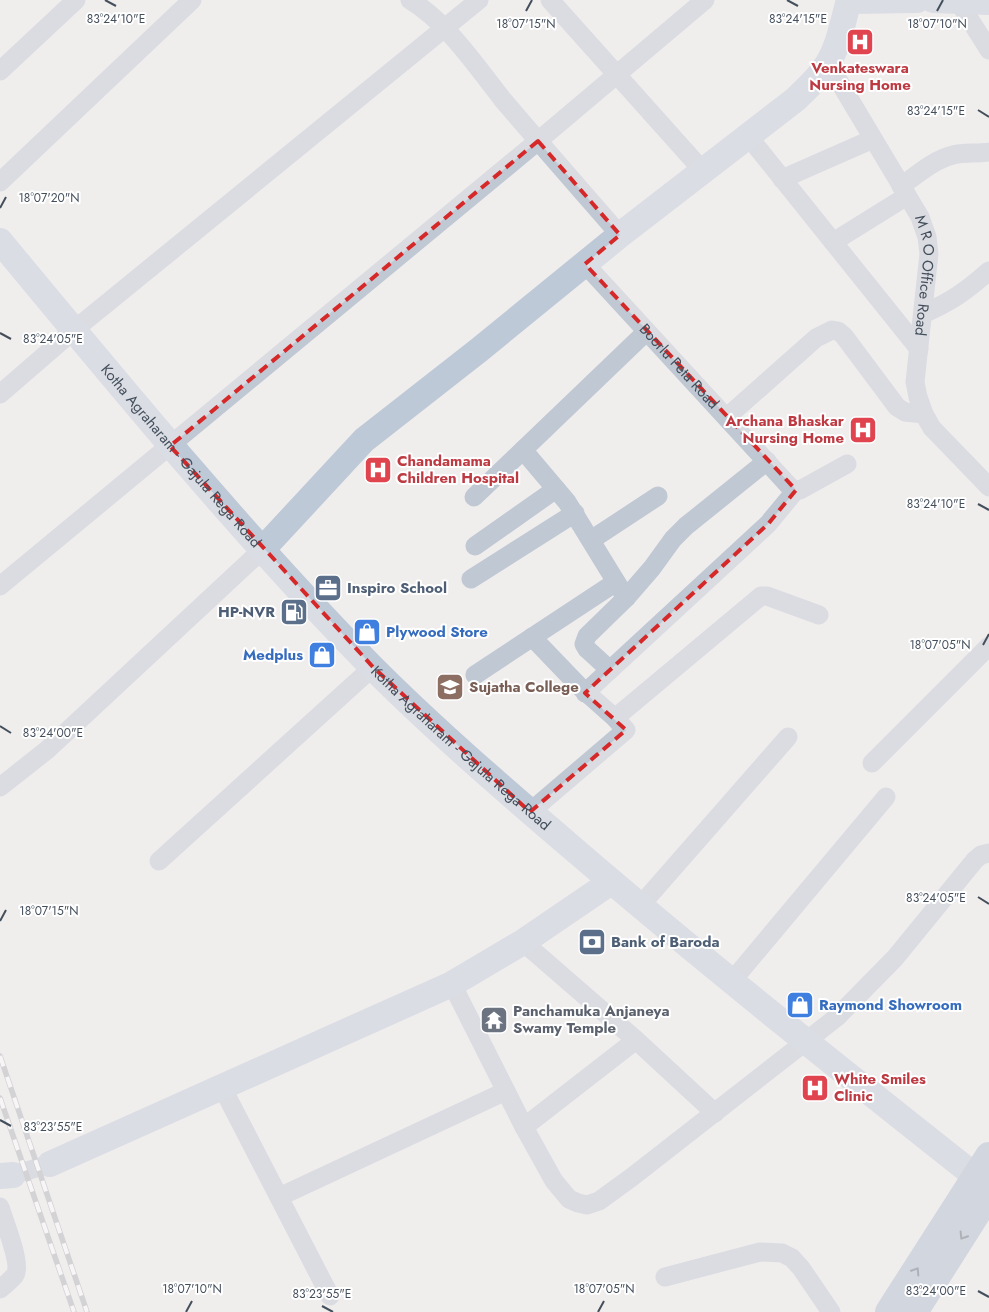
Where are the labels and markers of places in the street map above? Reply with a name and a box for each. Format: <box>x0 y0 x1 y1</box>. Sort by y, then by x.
hospital icon: Venkateswara Nursing Home <box>845 27 875 57</box>
place label: Venkateswara Nursing Home <box>809 57 911 96</box>
place label: Archana Bhaskar Nursing Home <box>724 410 845 449</box>
hospital icon: Archana Bhaskar Nursing Home <box>848 415 878 445</box>
place label: Chandamama Children Hospital <box>397 450 519 489</box>
hospital icon: Chandamama Children Hospital <box>363 455 393 485</box>
office icon: Inspiro School <box>313 573 343 603</box>
place label: Inspiro School <box>347 577 447 599</box>
fuel station icon: HP-NVR <box>279 597 309 627</box>
place label: HP-NVR <box>218 601 275 623</box>
shop icon: Plywood Store <box>352 617 382 647</box>
place label: Plywood Store <box>386 621 488 643</box>
shop icon: Medplus <box>307 640 337 670</box>
place label: Medplus <box>243 644 303 666</box>
school or university icon: Sujatha College <box>435 672 465 702</box>
place label: Sujatha College <box>469 676 579 698</box>
bank icon: Bank of Baroda <box>577 927 607 957</box>
place label: Bank of Baroda <box>611 931 720 953</box>
shop icon: Raymond Showroom <box>785 990 815 1020</box>
place label: Raymond Showroom <box>819 994 962 1016</box>
place label: Panchamuka Anjaneya Swamy Temple <box>513 1000 670 1039</box>
temple icon: Panchamuka Anjaneya Swamy Temple <box>479 1005 509 1035</box>
place label: White Smiles Clinic <box>834 1068 926 1107</box>
hospital icon: White Smiles Clinic <box>800 1073 830 1103</box>

